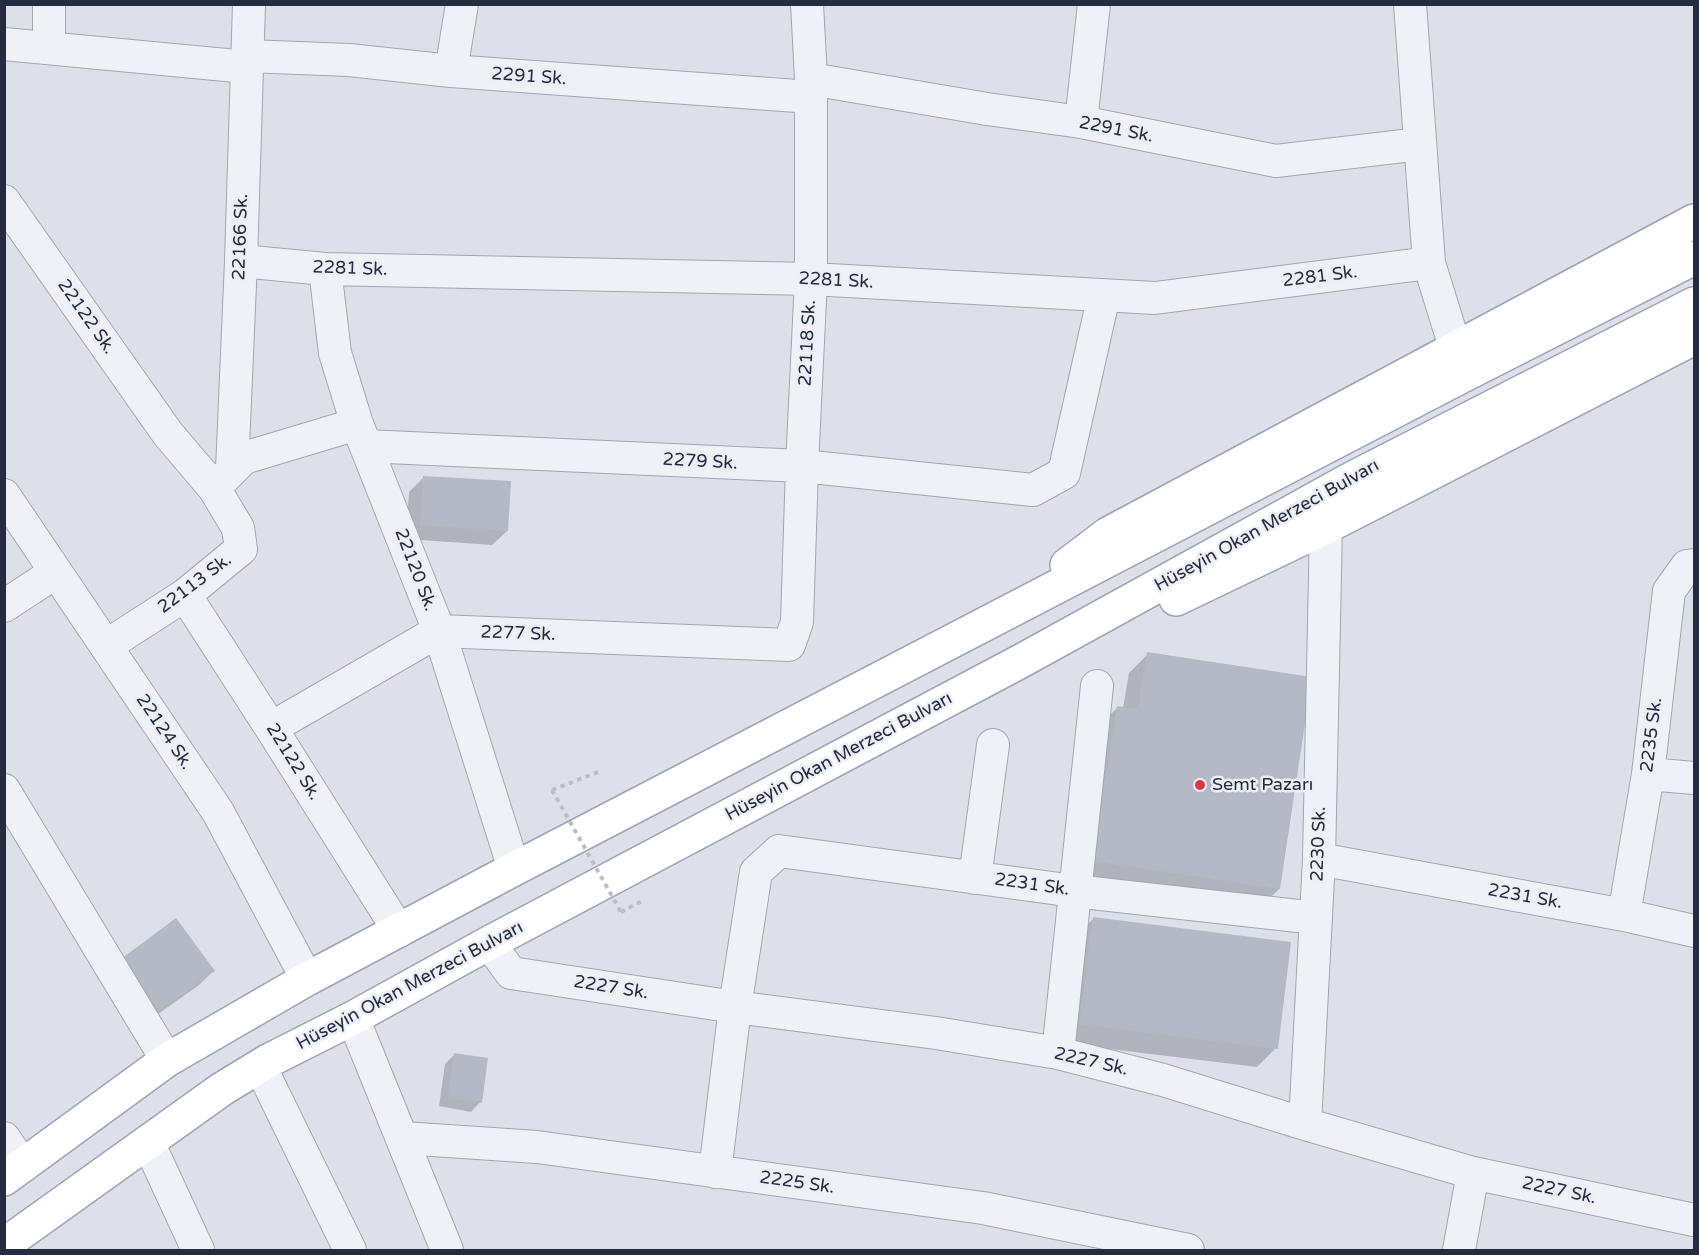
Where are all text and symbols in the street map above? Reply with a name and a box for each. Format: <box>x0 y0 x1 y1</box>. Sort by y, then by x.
street label: 2291 Sk. <box>491 64 567 90</box>
street label: 2291 Sk. <box>1077 112 1155 148</box>
street label: 22166 Sk. <box>229 193 253 281</box>
street label: 2281 Sk. <box>312 257 388 281</box>
street label: 2281 Sk. <box>1281 262 1359 292</box>
street label: 2281 Sk. <box>798 268 874 294</box>
street label: 22122 Sk. <box>52 275 120 359</box>
street label: 22118 Sk. <box>795 299 821 387</box>
street label: 2279 Sk. <box>662 449 738 475</box>
street label: Hüseyin Okan Merzeci Bulvarı <box>1151 455 1383 597</box>
street label: 22120 Sk. <box>389 526 441 614</box>
street label: 22113 Sk. <box>154 549 236 619</box>
street label: 2277 Sk. <box>480 622 556 646</box>
street label: Hüseyin Okan Merzeci Bulvarı <box>722 688 956 826</box>
street label: 22124 Sk. <box>131 690 197 774</box>
street label: 2235 Sk. <box>1637 696 1667 774</box>
street label: 22122 Sk. <box>261 720 325 804</box>
place label: Semt Pazarı <box>1212 774 1313 796</box>
marker: Semt Pazarı <box>1193 778 1207 792</box>
street label: 2230 Sk. <box>1307 806 1331 882</box>
street label: 2231 Sk. <box>993 869 1071 901</box>
street label: 2231 Sk. <box>1486 880 1564 914</box>
street label: Hüseyin Okan Merzeci Bulvarı <box>293 917 527 1055</box>
street label: 2227 Sk. <box>572 971 650 1005</box>
street label: 2227 Sk. <box>1052 1043 1130 1081</box>
street label: 2225 Sk. <box>758 1167 836 1199</box>
street label: 2227 Sk. <box>1520 1173 1598 1209</box>

